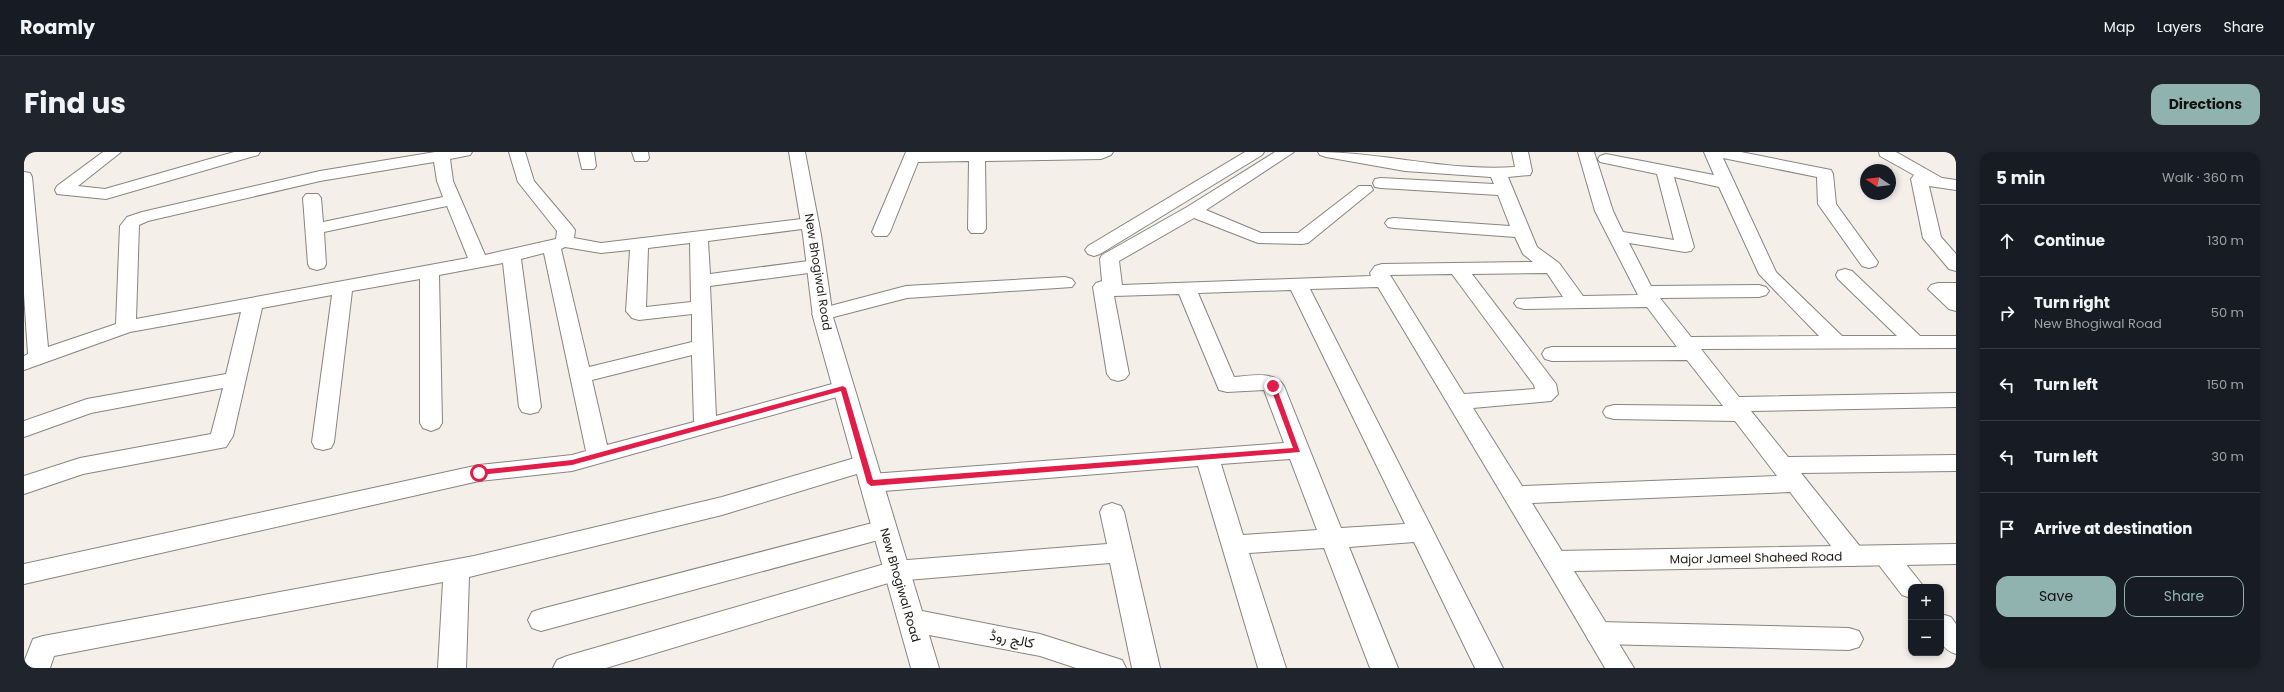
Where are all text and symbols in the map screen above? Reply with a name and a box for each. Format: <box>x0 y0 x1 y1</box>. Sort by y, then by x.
text: Roamly <box>20 14 95 41</box>
text: Map <box>2104 17 2135 37</box>
text: Layers <box>2157 17 2201 37</box>
text: Share <box>2223 17 2264 37</box>
text: Find us <box>24 84 126 123</box>
button: Directions <box>2151 84 2260 125</box>
north arrow <box>1860 164 1896 200</box>
text: 5 min <box>1996 166 2045 190</box>
text: Walk · 360 m <box>2162 168 2244 187</box>
street label: New Bhogiwal Road <box>801 212 836 332</box>
icon: ahead <box>1996 230 2018 252</box>
text: Continue <box>2034 230 2105 251</box>
text: 130 m <box>2207 231 2244 250</box>
text: Turn right <box>2034 292 2110 313</box>
icon: right <box>1996 302 2018 324</box>
text: 50 m <box>2211 303 2244 322</box>
text: New Bhogiwal Road <box>2034 314 2162 333</box>
icon: left <box>1996 374 2018 396</box>
text: Turn left <box>2034 374 2098 395</box>
text: 150 m <box>2207 375 2244 394</box>
route end <box>1264 377 1282 395</box>
icon: left <box>1996 446 2018 468</box>
text: Turn left <box>2034 446 2098 467</box>
text: 30 m <box>2211 447 2244 466</box>
route start <box>470 464 488 482</box>
icon: arrive <box>1996 518 2018 540</box>
text: Arrive at destination <box>2034 518 2192 539</box>
street label: New Bhogiwal Road <box>876 526 925 644</box>
street label: Major Jameel Shaheed Road <box>1670 547 1842 568</box>
button: Save <box>1996 576 2116 617</box>
button: Share <box>2124 576 2244 617</box>
map controls <box>1908 584 1944 656</box>
button: + <box>1908 584 1944 620</box>
button: − <box>1908 620 1944 656</box>
street label: کالج روڈ <box>988 625 1036 654</box>

